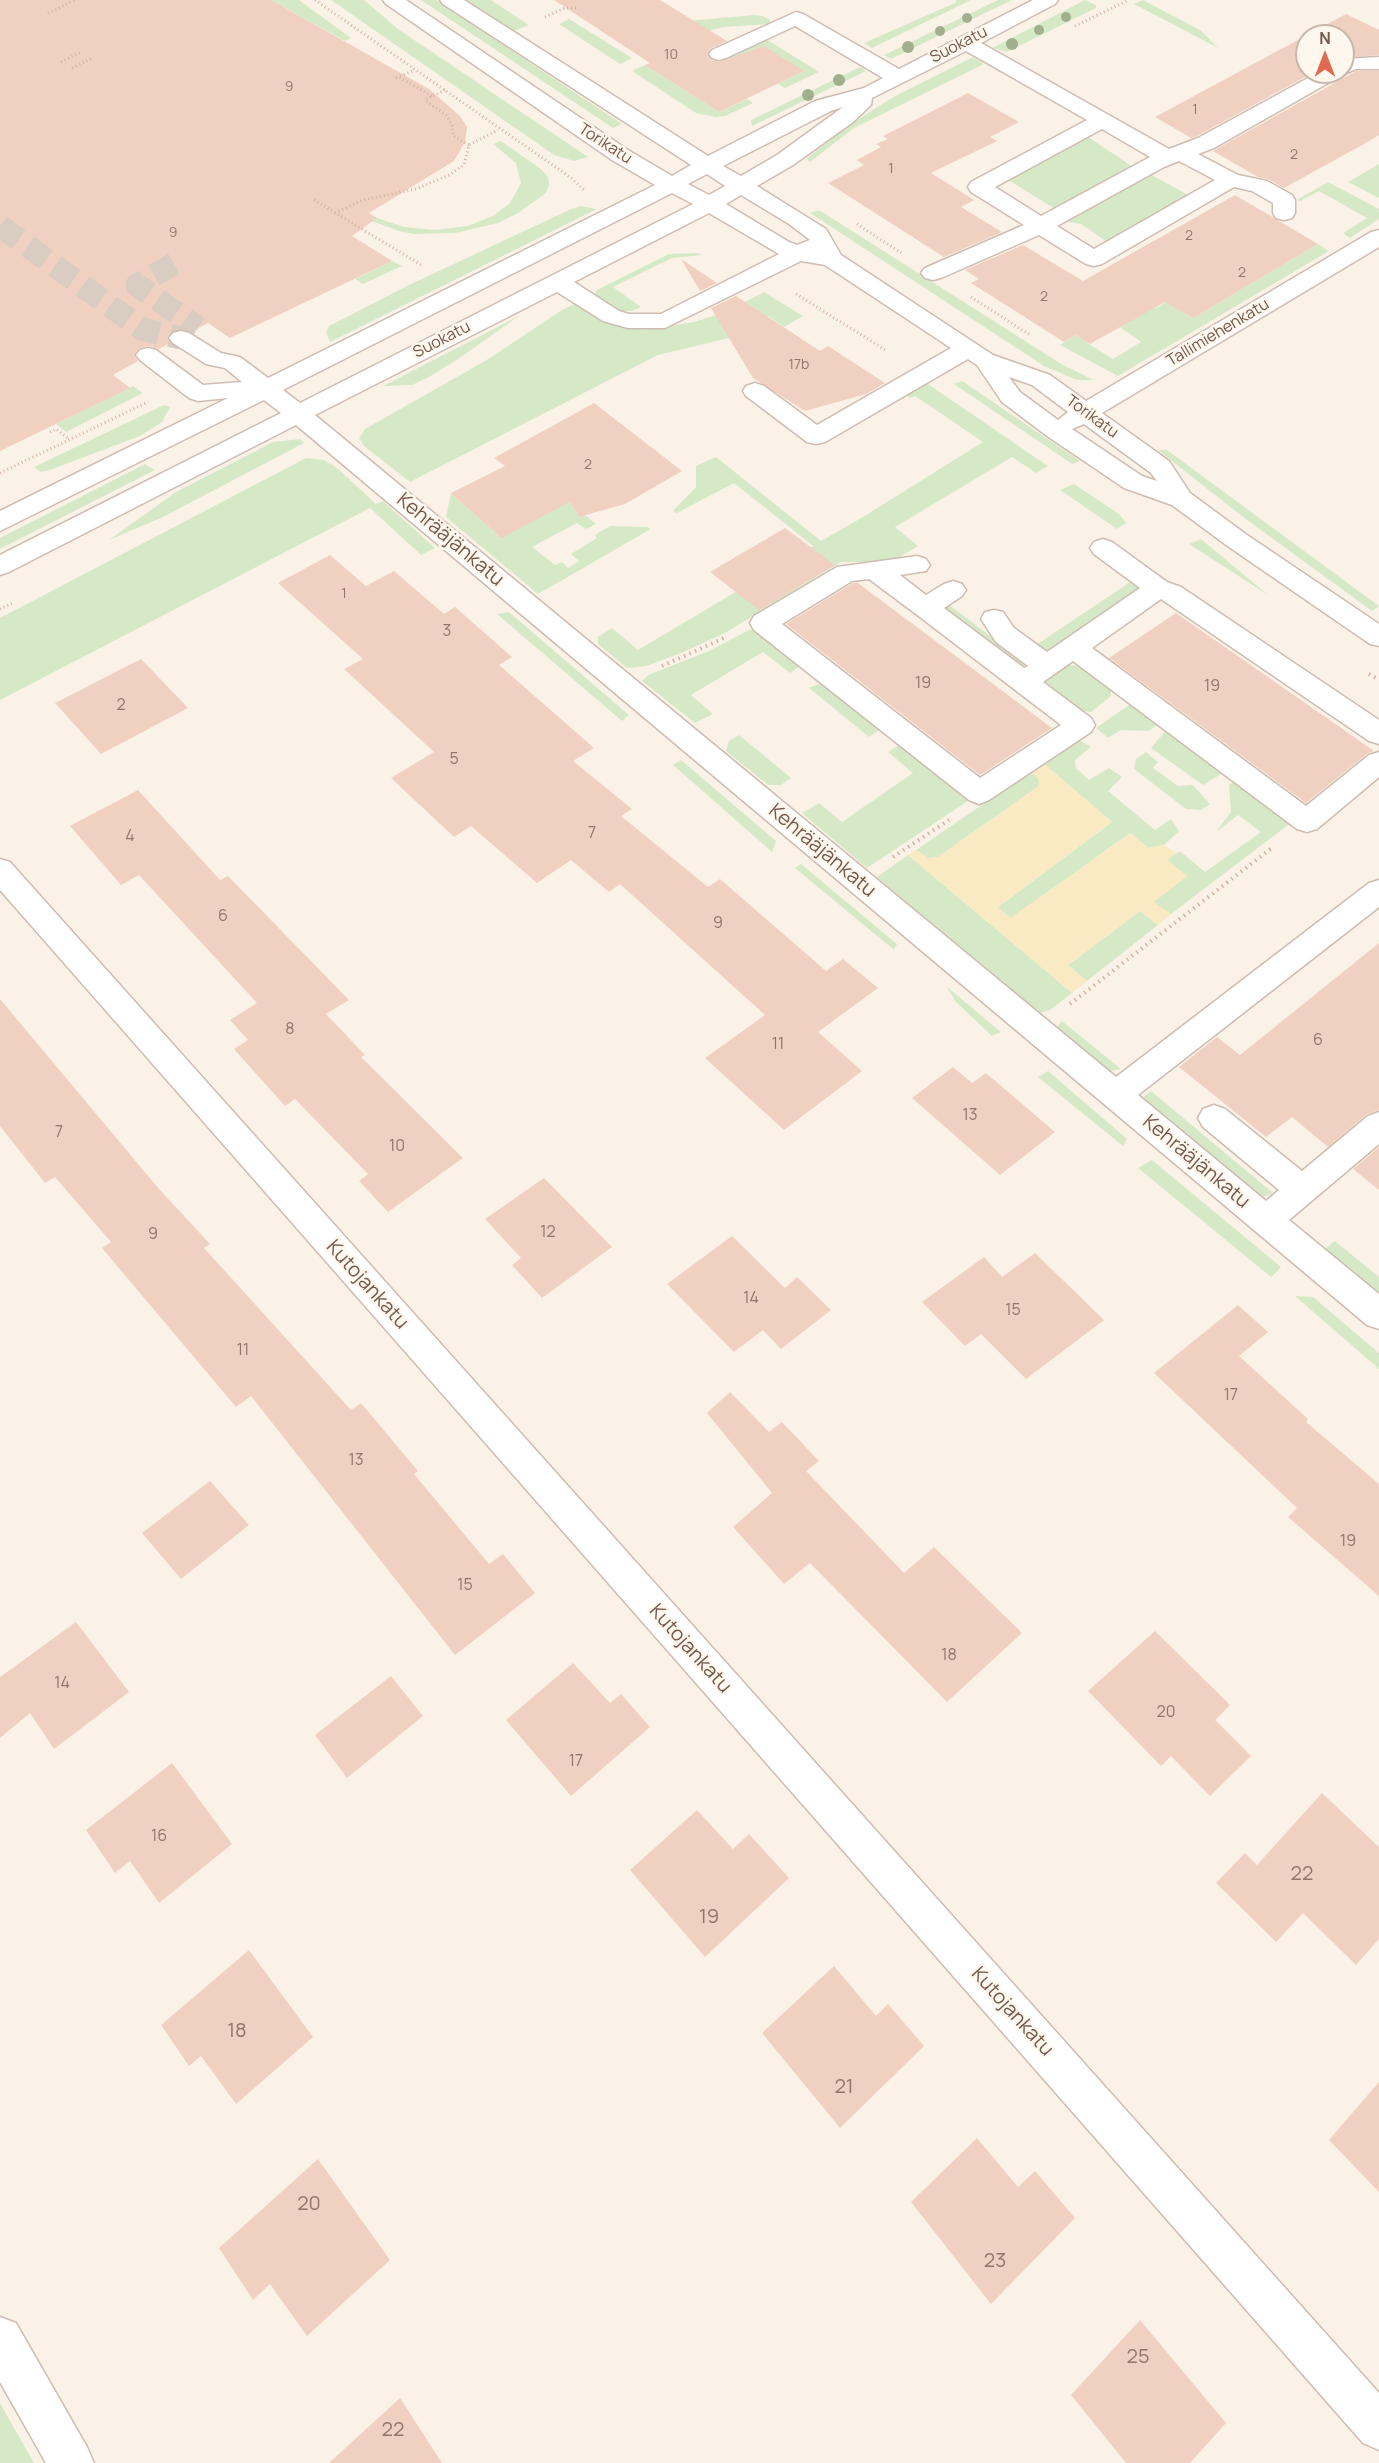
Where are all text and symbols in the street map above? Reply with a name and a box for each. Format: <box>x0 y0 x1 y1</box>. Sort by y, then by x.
street label: Suokatu <box>927 22 991 68</box>
north arrow <box>1295 24 1355 84</box>
text: N <box>1319 27 1331 49</box>
house number: 10 <box>664 47 678 63</box>
house number: 9 <box>285 79 293 95</box>
house number: 1 <box>1192 102 1198 118</box>
street label: Torikatu <box>575 120 635 168</box>
house number: 2 <box>1290 147 1298 163</box>
house number: 1 <box>888 161 894 177</box>
house number: 9 <box>169 225 177 241</box>
house number: 2 <box>1185 228 1193 244</box>
house number: 2 <box>1238 265 1246 281</box>
house number: 2 <box>1040 289 1048 305</box>
street label: Tallimiehenkatu <box>1163 295 1273 371</box>
street label: Suokatu <box>410 317 474 363</box>
house number: 17b <box>789 357 809 373</box>
street label: Torikatu <box>1062 392 1122 442</box>
house number: 2 <box>584 457 592 473</box>
street label: Kehrääjänkatu <box>392 488 508 592</box>
house number: 1 <box>341 586 347 602</box>
house number: 3 <box>443 622 451 642</box>
house number: 19 <box>915 674 931 694</box>
house number: 19 <box>1204 677 1220 697</box>
house number: 2 <box>116 696 126 716</box>
house number: 5 <box>449 750 459 770</box>
street label: Kehrääjänkatu <box>764 799 880 903</box>
house number: 7 <box>588 824 596 844</box>
house number: 4 <box>125 827 135 847</box>
house number: 6 <box>218 907 228 927</box>
house number: 9 <box>713 914 723 934</box>
house number: 8 <box>285 1020 295 1040</box>
house number: 6 <box>1313 1031 1323 1051</box>
house number: 11 <box>772 1035 784 1055</box>
house number: 13 <box>962 1106 978 1126</box>
street label: Kehrääjänkatu <box>1138 1110 1254 1214</box>
house number: 7 <box>55 1123 63 1143</box>
house number: 10 <box>389 1137 405 1157</box>
house number: 12 <box>540 1223 556 1243</box>
house number: 9 <box>148 1225 158 1245</box>
street label: Kutojankatu <box>321 1236 413 1334</box>
house number: 14 <box>743 1289 759 1309</box>
house number: 15 <box>1005 1301 1021 1321</box>
house number: 11 <box>237 1341 249 1361</box>
house number: 17 <box>1224 1386 1238 1406</box>
house number: 13 <box>348 1451 364 1471</box>
house number: 19 <box>1340 1532 1356 1552</box>
house number: 15 <box>457 1576 473 1596</box>
street label: Kutojankatu <box>644 1600 736 1698</box>
house number: 18 <box>941 1646 957 1666</box>
house number: 14 <box>54 1674 70 1694</box>
house number: 20 <box>1157 1703 1175 1723</box>
house number: 17 <box>569 1752 583 1772</box>
house number: 16 <box>151 1827 167 1847</box>
house number: 22 <box>1291 1862 1313 1886</box>
house number: 19 <box>699 1905 719 1929</box>
street label: Kutojankatu <box>966 1963 1058 2061</box>
house number: 18 <box>227 2019 247 2043</box>
house number: 21 <box>834 2075 854 2099</box>
house number: 20 <box>297 2192 321 2216</box>
house number: 23 <box>984 2249 1006 2273</box>
house number: 25 <box>1127 2345 1149 2369</box>
house number: 22 <box>382 2418 404 2442</box>

